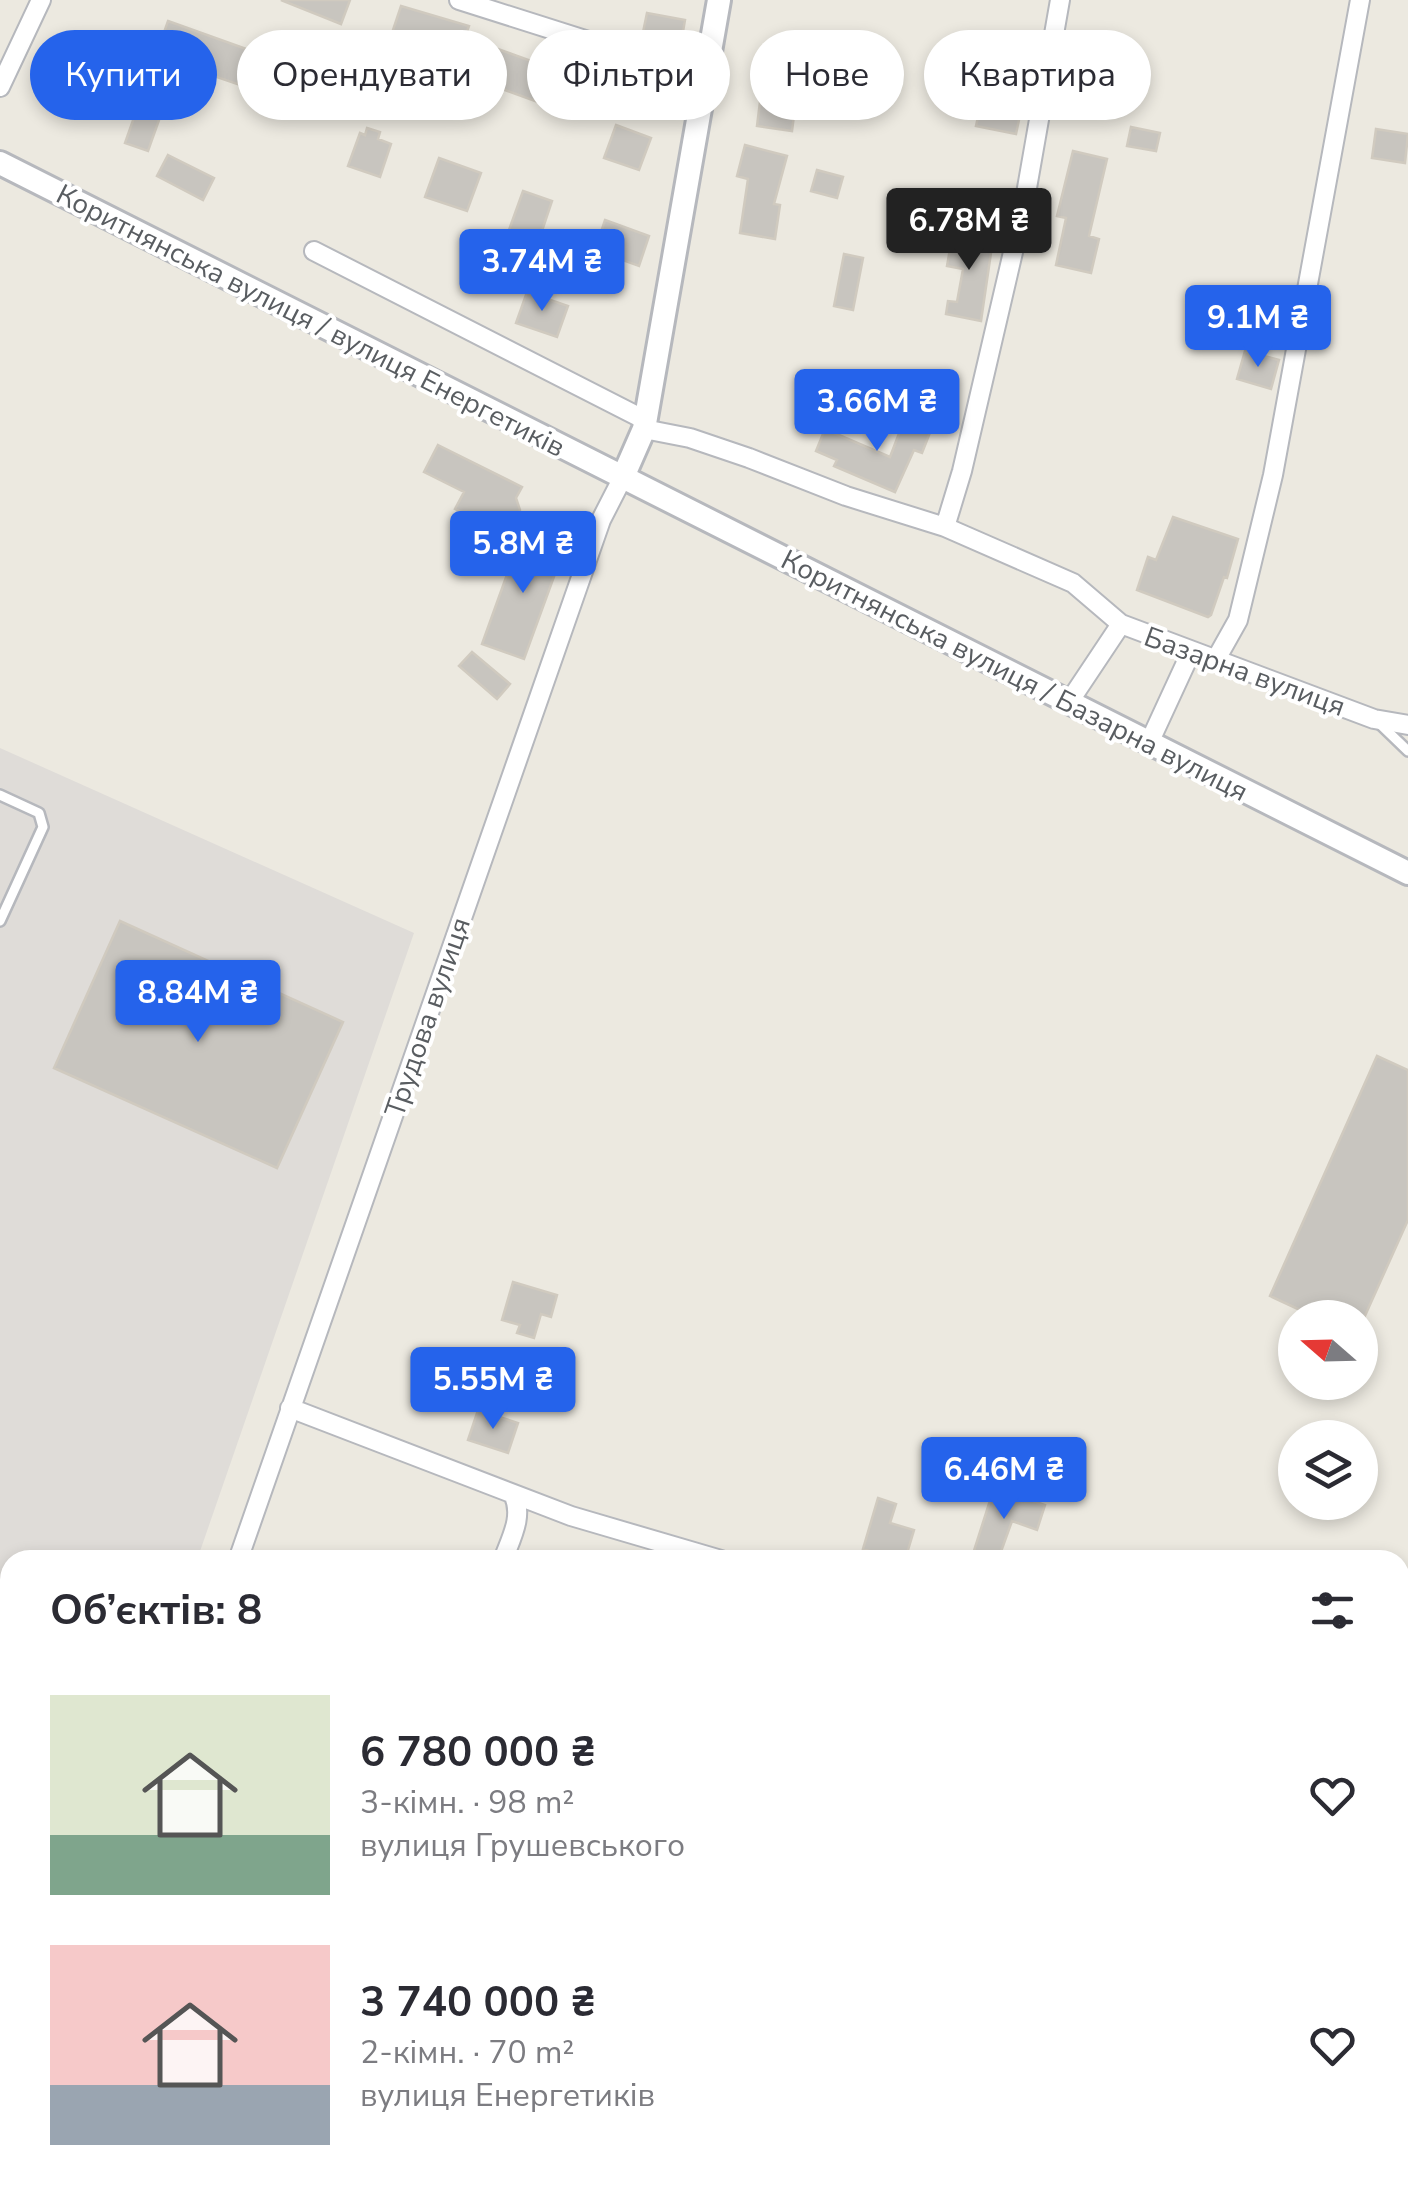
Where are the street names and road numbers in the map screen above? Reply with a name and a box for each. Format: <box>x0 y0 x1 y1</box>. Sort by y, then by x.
street label: Коритнянська вулиця / вулиця Енергетиків <box>50 175 571 466</box>
street label: Коритнянська вулиця / Базарна вулиця <box>775 541 1255 811</box>
street label: Базарна вулиця <box>1139 618 1350 726</box>
street label: Трудова вулиця <box>376 912 480 1122</box>

